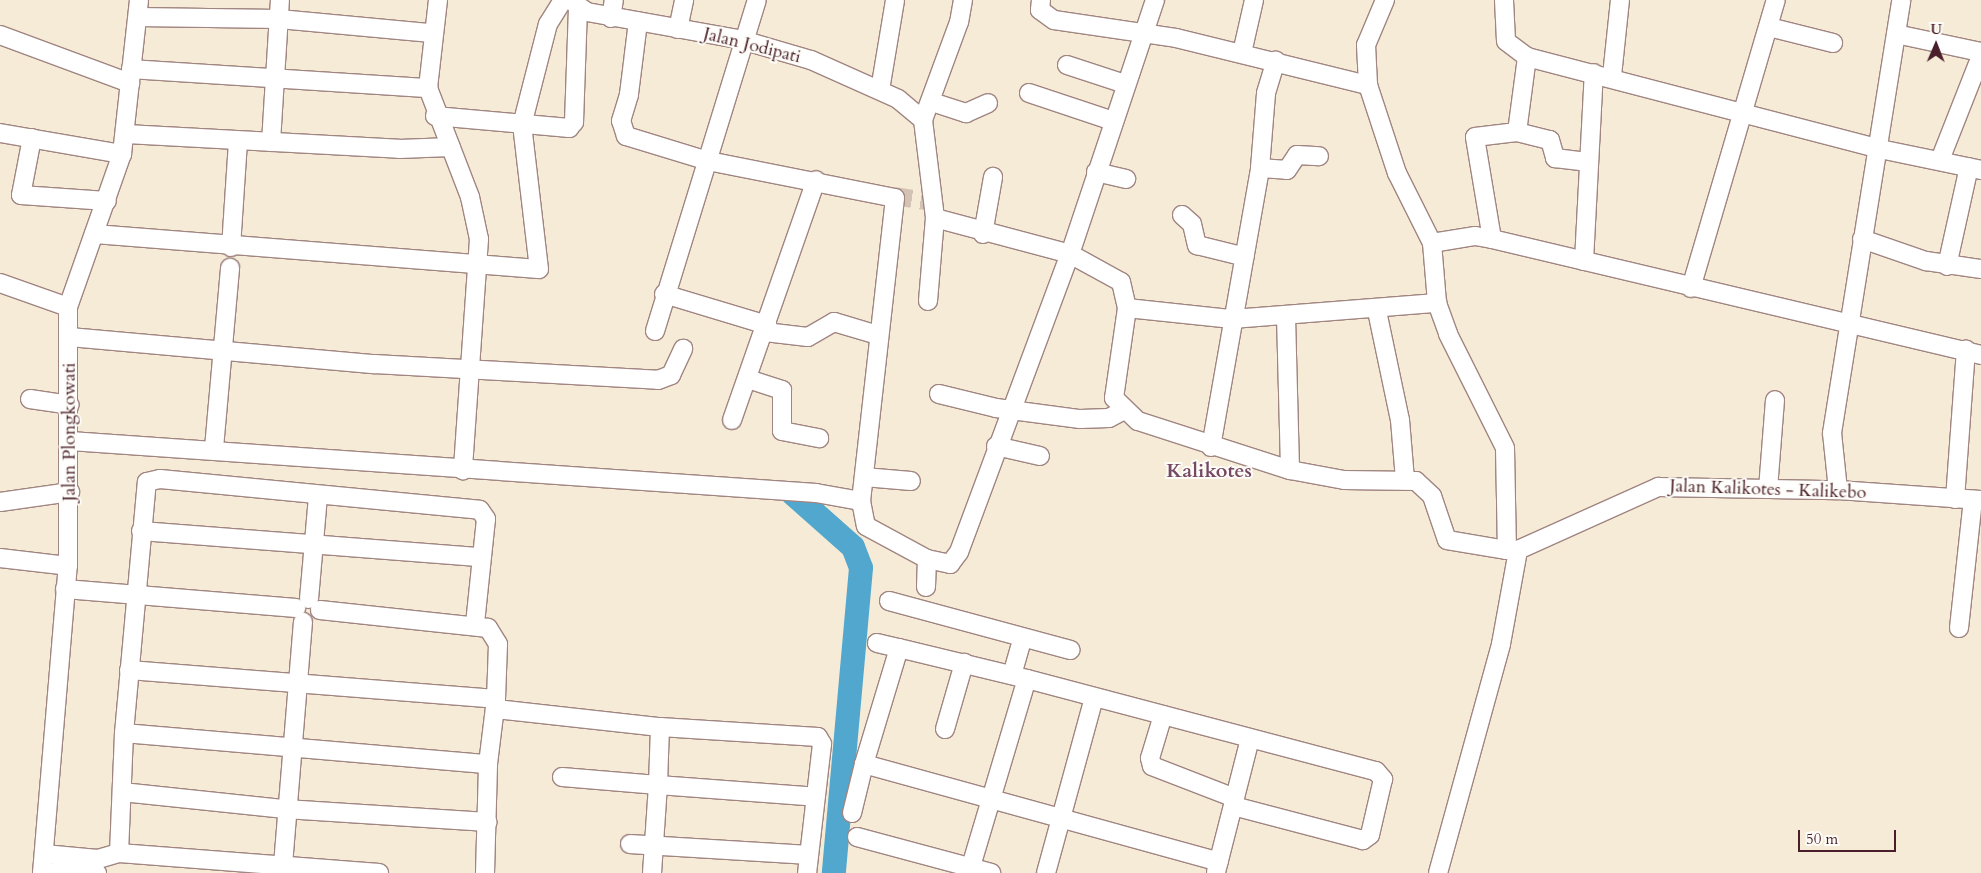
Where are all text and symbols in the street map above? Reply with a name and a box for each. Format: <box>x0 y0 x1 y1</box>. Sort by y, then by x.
north arrow <box>1911 20 1961 70</box>
text: U <box>1930 20 1942 39</box>
street label: Jalan Jodipati <box>701 23 803 69</box>
street label: Jalan Plongkowati <box>59 363 81 501</box>
district label: Kalikotes <box>1166 458 1252 482</box>
street label: Jalan Kalikotes - Kalikebo <box>1669 476 1867 504</box>
scale bar <box>1801 820 1898 852</box>
text: 50 m <box>1806 829 1838 849</box>

